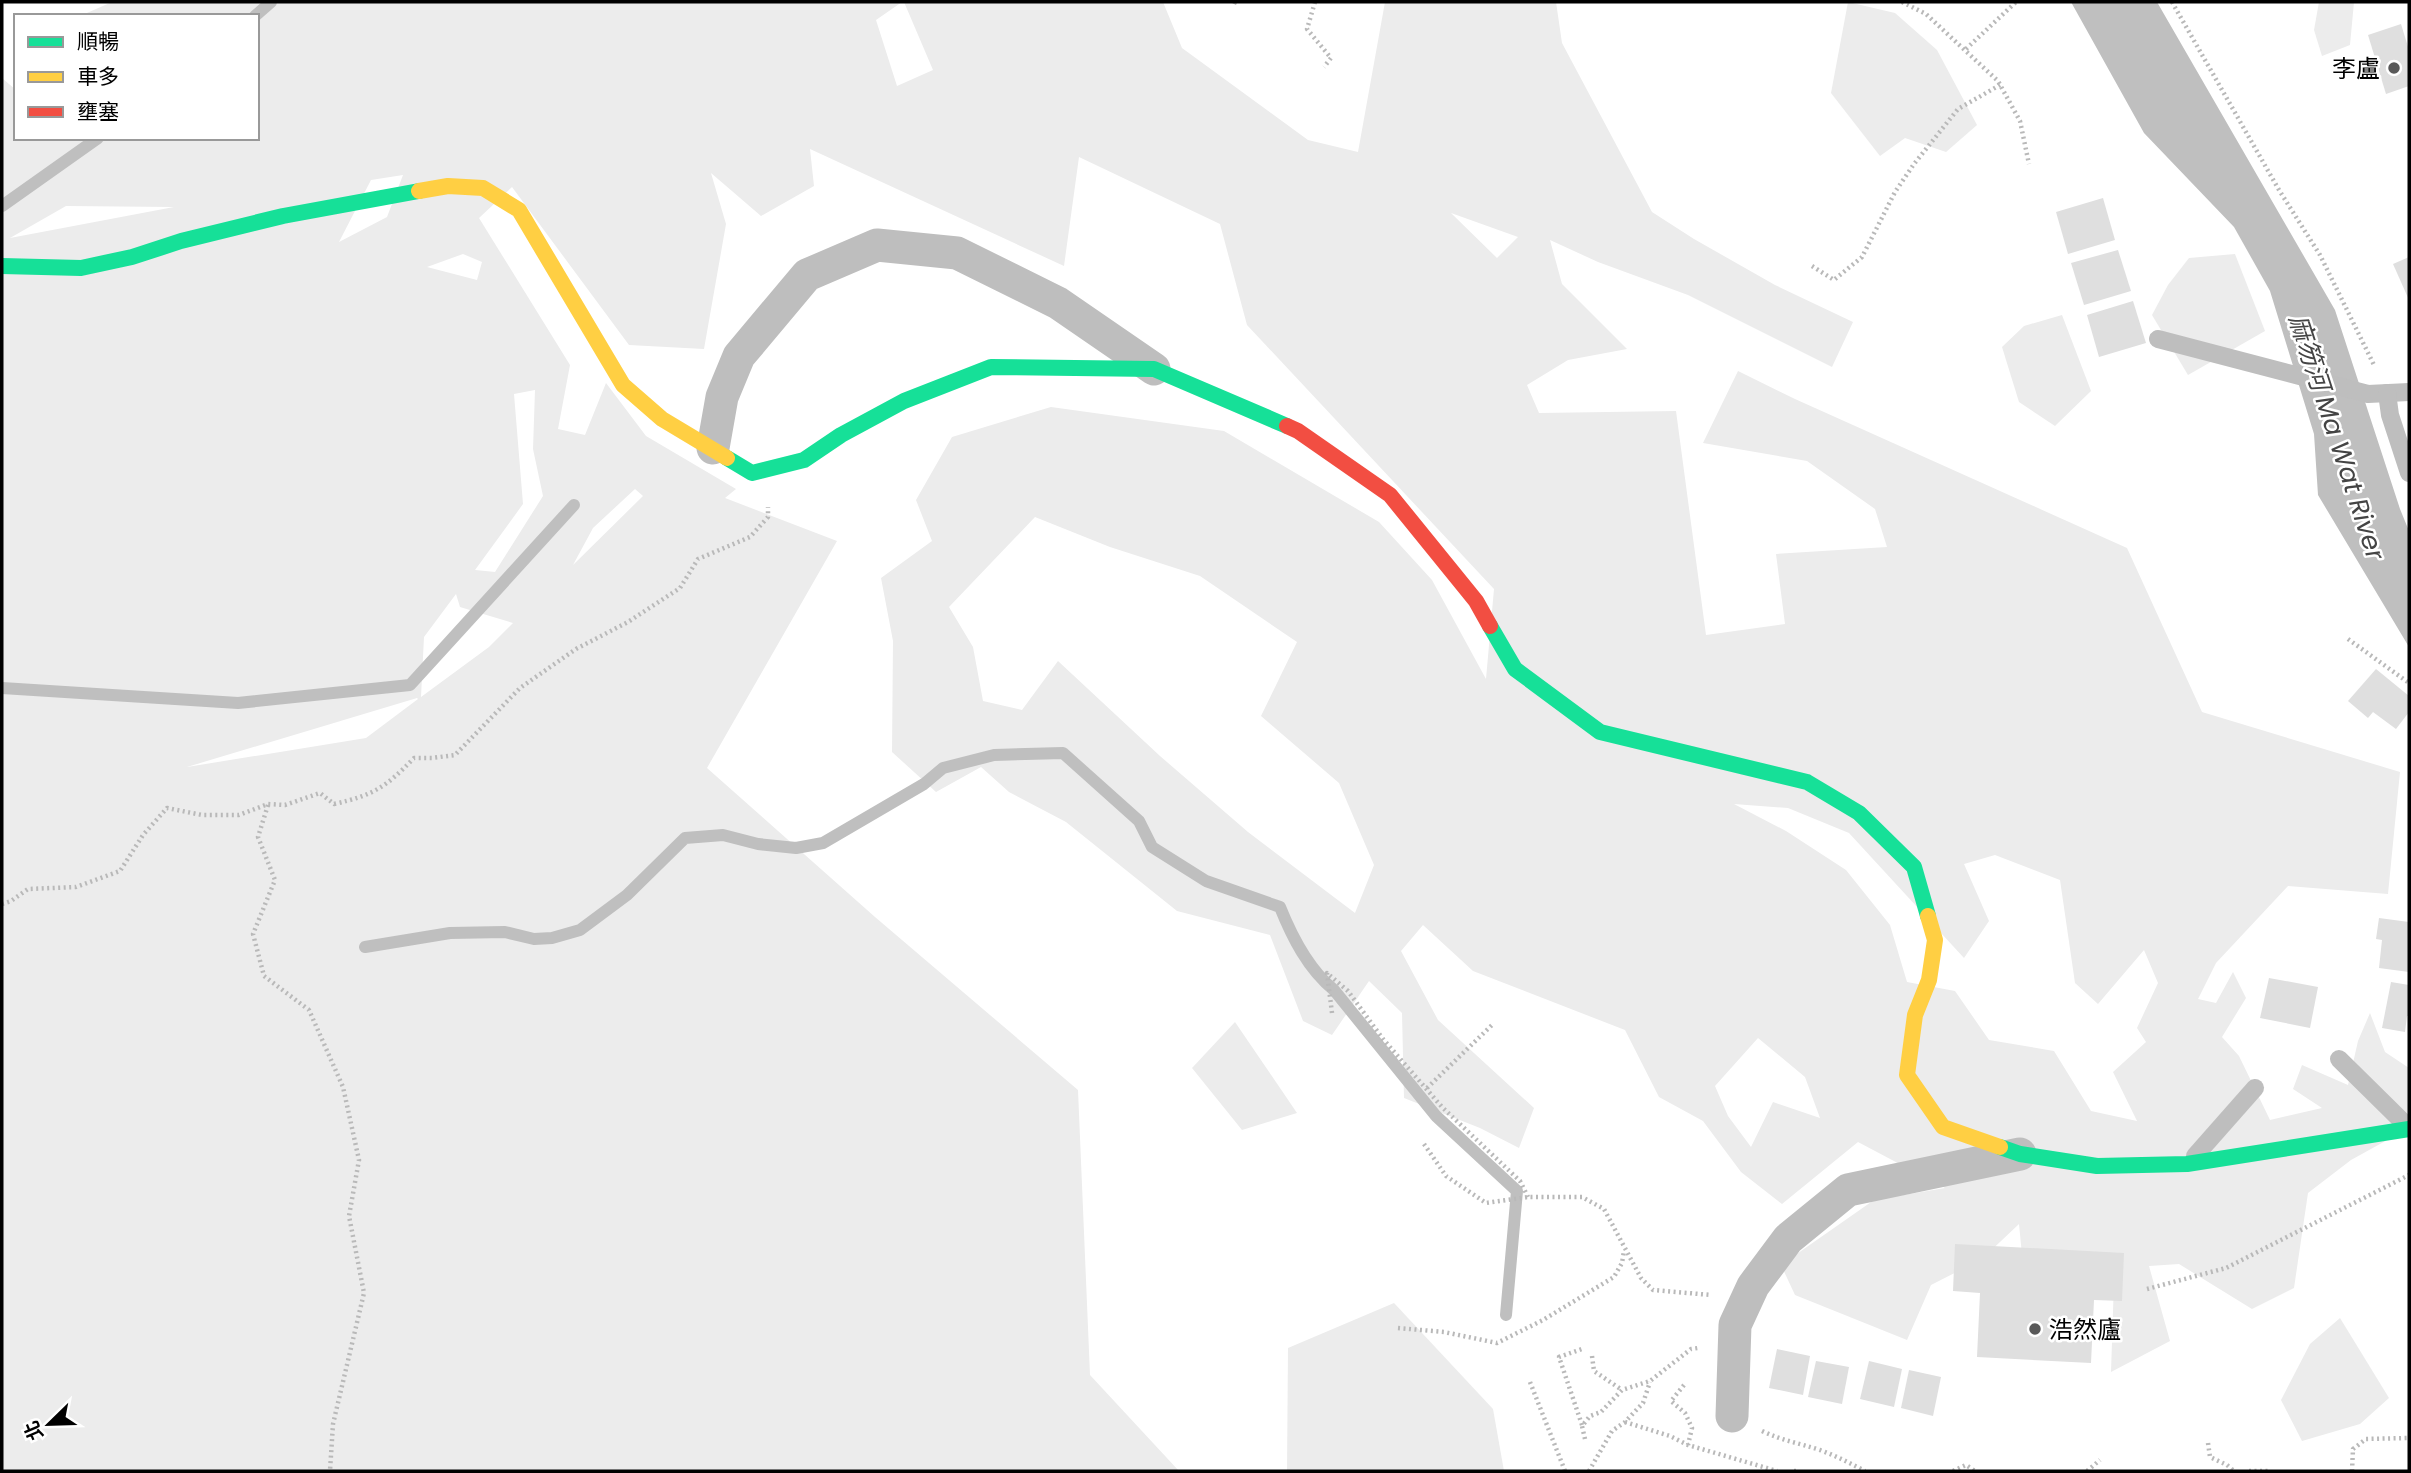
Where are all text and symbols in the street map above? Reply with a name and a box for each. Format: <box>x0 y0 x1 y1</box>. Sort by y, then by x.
legend <box>14 14 259 140</box>
text: 順暢 <box>77 27 119 56</box>
place label: 李盧 <box>2332 52 2380 85</box>
marker: 李盧 <box>2386 60 2402 76</box>
text: 車多 <box>77 62 119 91</box>
text: 壅塞 <box>77 97 119 126</box>
water label: 麻笏河 Ma Wat River <box>2280 310 2394 566</box>
place label: 浩然廬 <box>2049 1313 2121 1346</box>
marker: 浩然廬 <box>2027 1321 2043 1337</box>
north arrow <box>14 1389 84 1459</box>
text: 北 <box>18 1416 50 1444</box>

